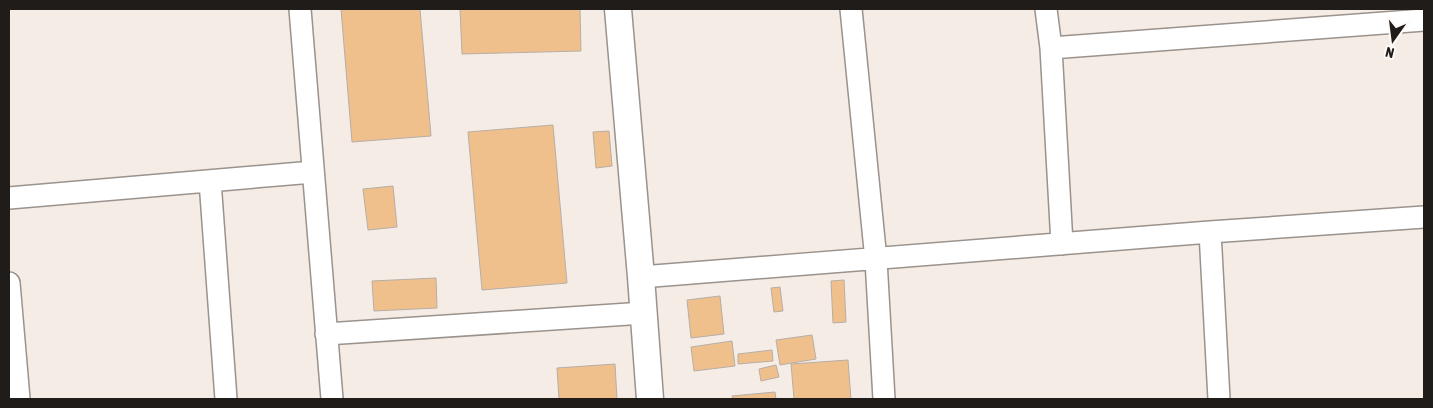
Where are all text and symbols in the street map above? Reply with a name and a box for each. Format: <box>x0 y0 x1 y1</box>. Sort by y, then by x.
north arrow <box>1368 15 1418 65</box>
text: N <box>1384 44 1396 61</box>

